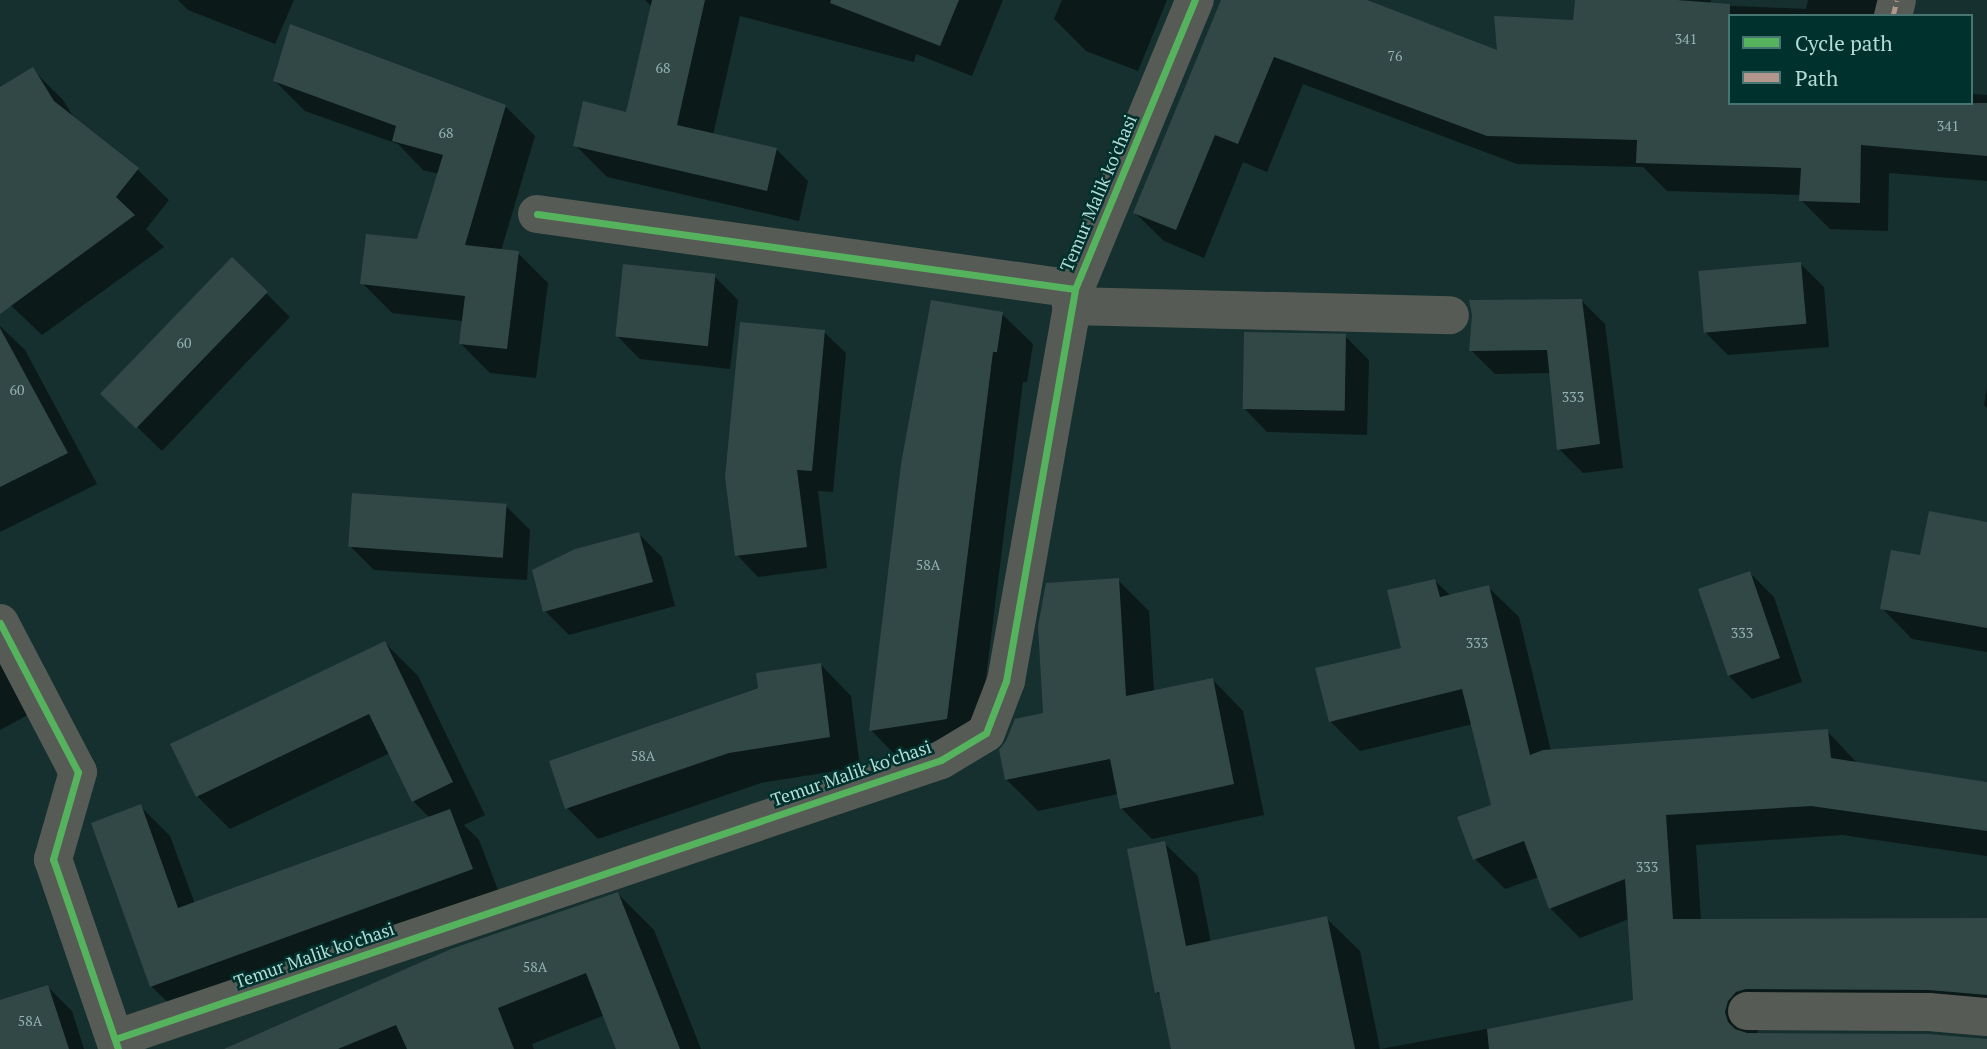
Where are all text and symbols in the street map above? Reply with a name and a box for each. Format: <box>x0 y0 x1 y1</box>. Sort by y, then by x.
legend <box>1728 14 1973 105</box>
text: Cycle path <box>1795 29 1893 57</box>
house number: 341 <box>1675 31 1697 47</box>
house number: 76 <box>1388 48 1402 64</box>
house number: 68 <box>656 60 670 76</box>
text: Path <box>1795 64 1838 92</box>
street label: Temur Malik ko'chasi <box>1055 111 1141 275</box>
house number: 341 <box>1937 118 1959 134</box>
house number: 68 <box>439 125 453 141</box>
house number: 60 <box>177 335 191 351</box>
house number: 60 <box>10 382 24 398</box>
house number: 333 <box>1562 389 1584 405</box>
house number: 58А <box>916 557 940 573</box>
house number: 333 <box>1731 625 1753 641</box>
house number: 333 <box>1466 635 1488 651</box>
street label: Temur Malik ko'chasi <box>768 735 934 811</box>
house number: 58А <box>631 748 655 764</box>
house number: 333 <box>1636 859 1658 875</box>
street label: Temur Malik ko'chasi <box>231 917 397 993</box>
house number: 58А <box>523 959 547 975</box>
house number: 58А <box>18 1013 42 1029</box>

